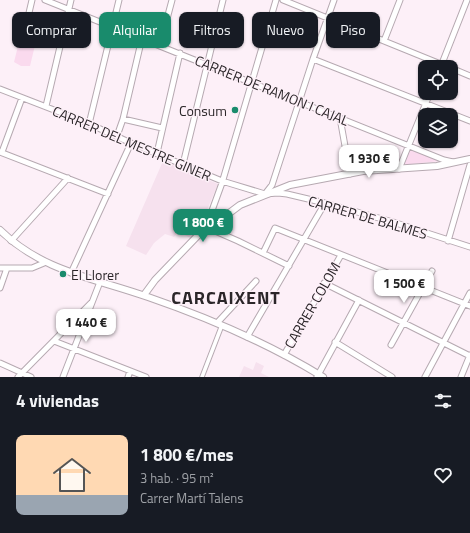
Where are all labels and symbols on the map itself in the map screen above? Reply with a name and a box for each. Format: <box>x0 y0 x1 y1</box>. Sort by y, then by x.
street label: CARRER DE RAMON I CAJAL <box>192 49 352 131</box>
street label: CARRER DEL MESTRE GINER <box>49 100 215 186</box>
place label: Consum <box>179 100 227 121</box>
marker: Consum <box>230 105 240 115</box>
pin: 1 930 € <box>332 145 406 179</box>
street label: CARRER DE BALMES <box>306 190 430 244</box>
pin: 1 800 € <box>166 209 240 243</box>
street label: CARRER COLOM <box>279 258 345 352</box>
place label: El Llorer <box>71 264 119 285</box>
marker: El Llorer <box>58 269 68 279</box>
pin: 1 500 € <box>367 270 441 304</box>
district label: CARCAIXENT <box>171 284 281 311</box>
pin: 1 440 € <box>49 309 123 343</box>

